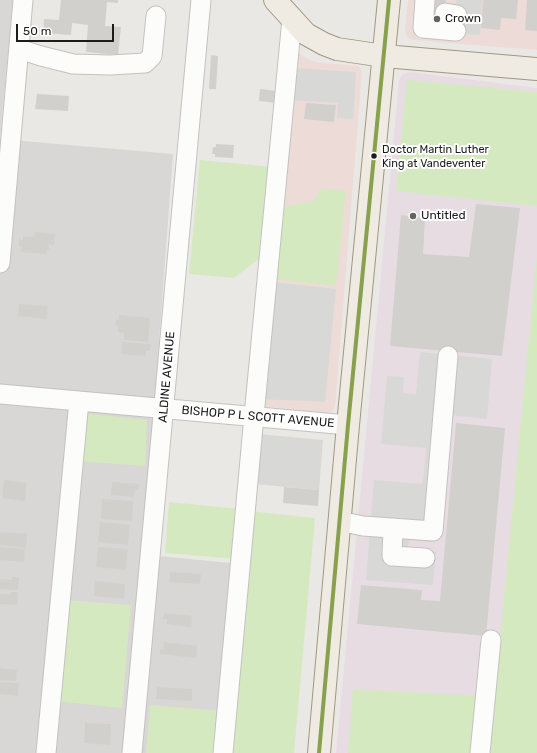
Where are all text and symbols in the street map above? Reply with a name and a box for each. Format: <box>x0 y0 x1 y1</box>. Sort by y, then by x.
place label: Crown <box>445 12 481 26</box>
marker: Crown <box>432 14 442 24</box>
scale bar <box>18 16 116 42</box>
text: 50 m <box>23 24 51 38</box>
place label: Doctor Martin Luther King at Vandeventer <box>382 143 489 169</box>
marker: Doctor Martin Luther King at Vandeventer <box>369 151 379 161</box>
place label: Untitled <box>421 209 466 223</box>
marker: Untitled <box>408 211 418 221</box>
street label: ALDINE AVENUE <box>156 331 178 423</box>
street label: BISHOP P L SCOTT AVENUE <box>181 403 335 431</box>

